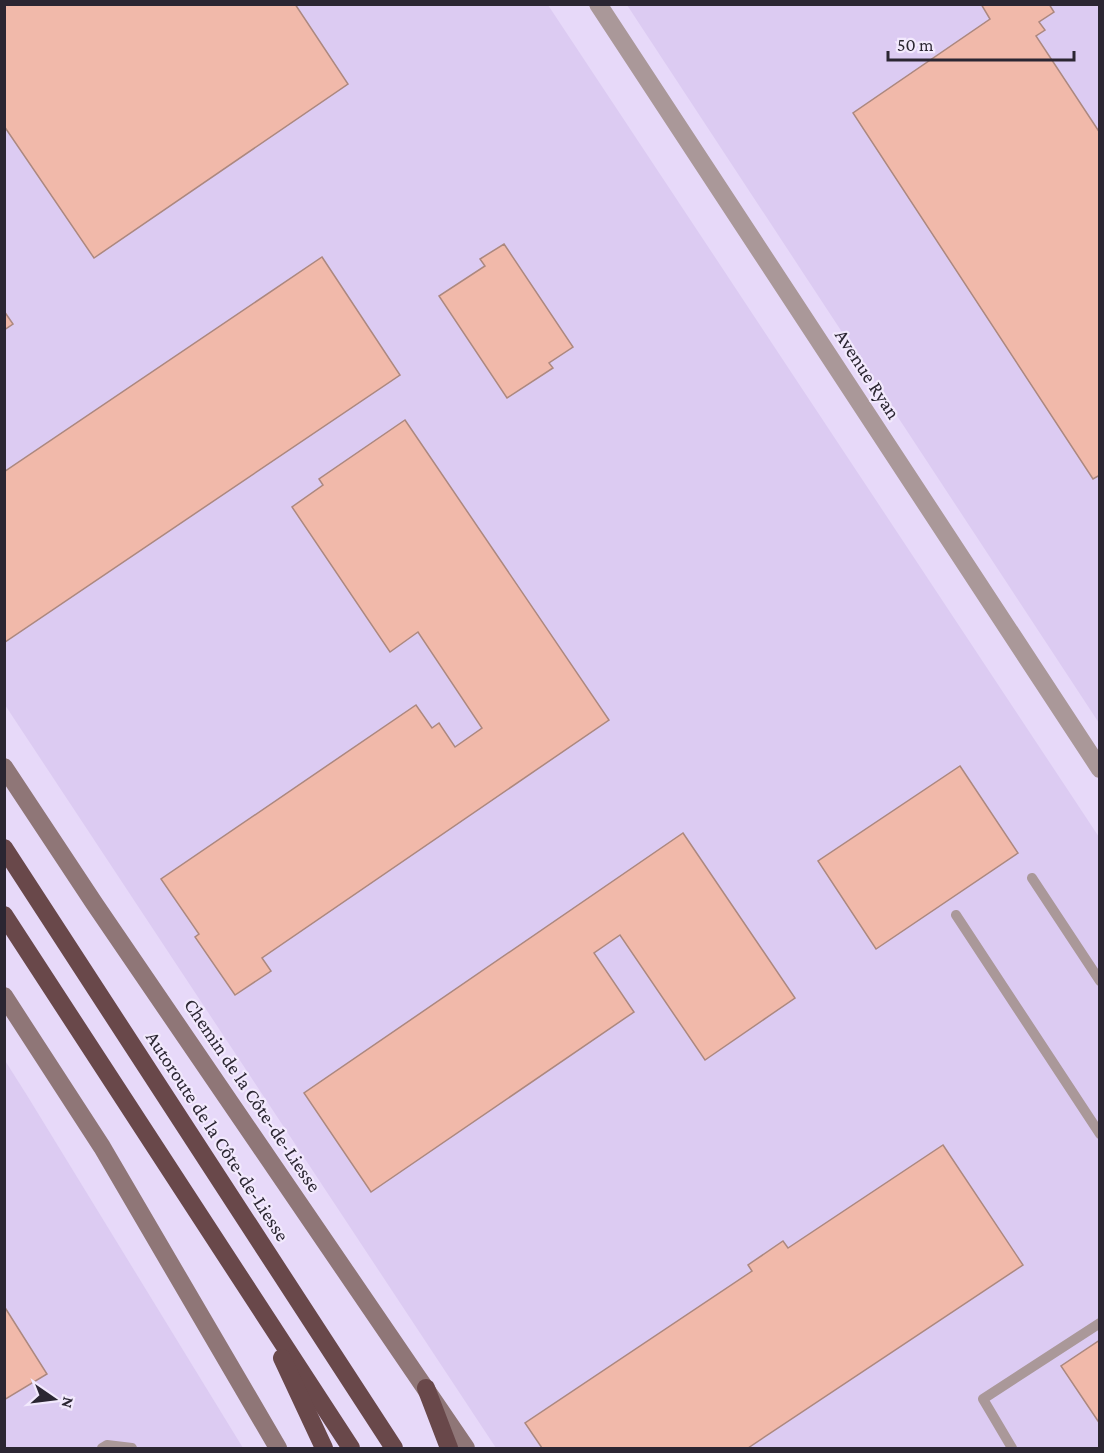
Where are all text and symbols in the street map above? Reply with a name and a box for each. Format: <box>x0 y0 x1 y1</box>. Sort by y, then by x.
scale bar <box>888 24 1074 62</box>
text: 50 m <box>897 35 934 55</box>
street label: Avenue Ryan <box>830 325 905 424</box>
street label: Chemin de la Côte-de-Liesse <box>180 994 326 1196</box>
street label: Autoroute de la Côte-de-Liesse <box>142 1027 294 1245</box>
north arrow <box>24 1369 84 1429</box>
text: N <box>58 1395 78 1410</box>

